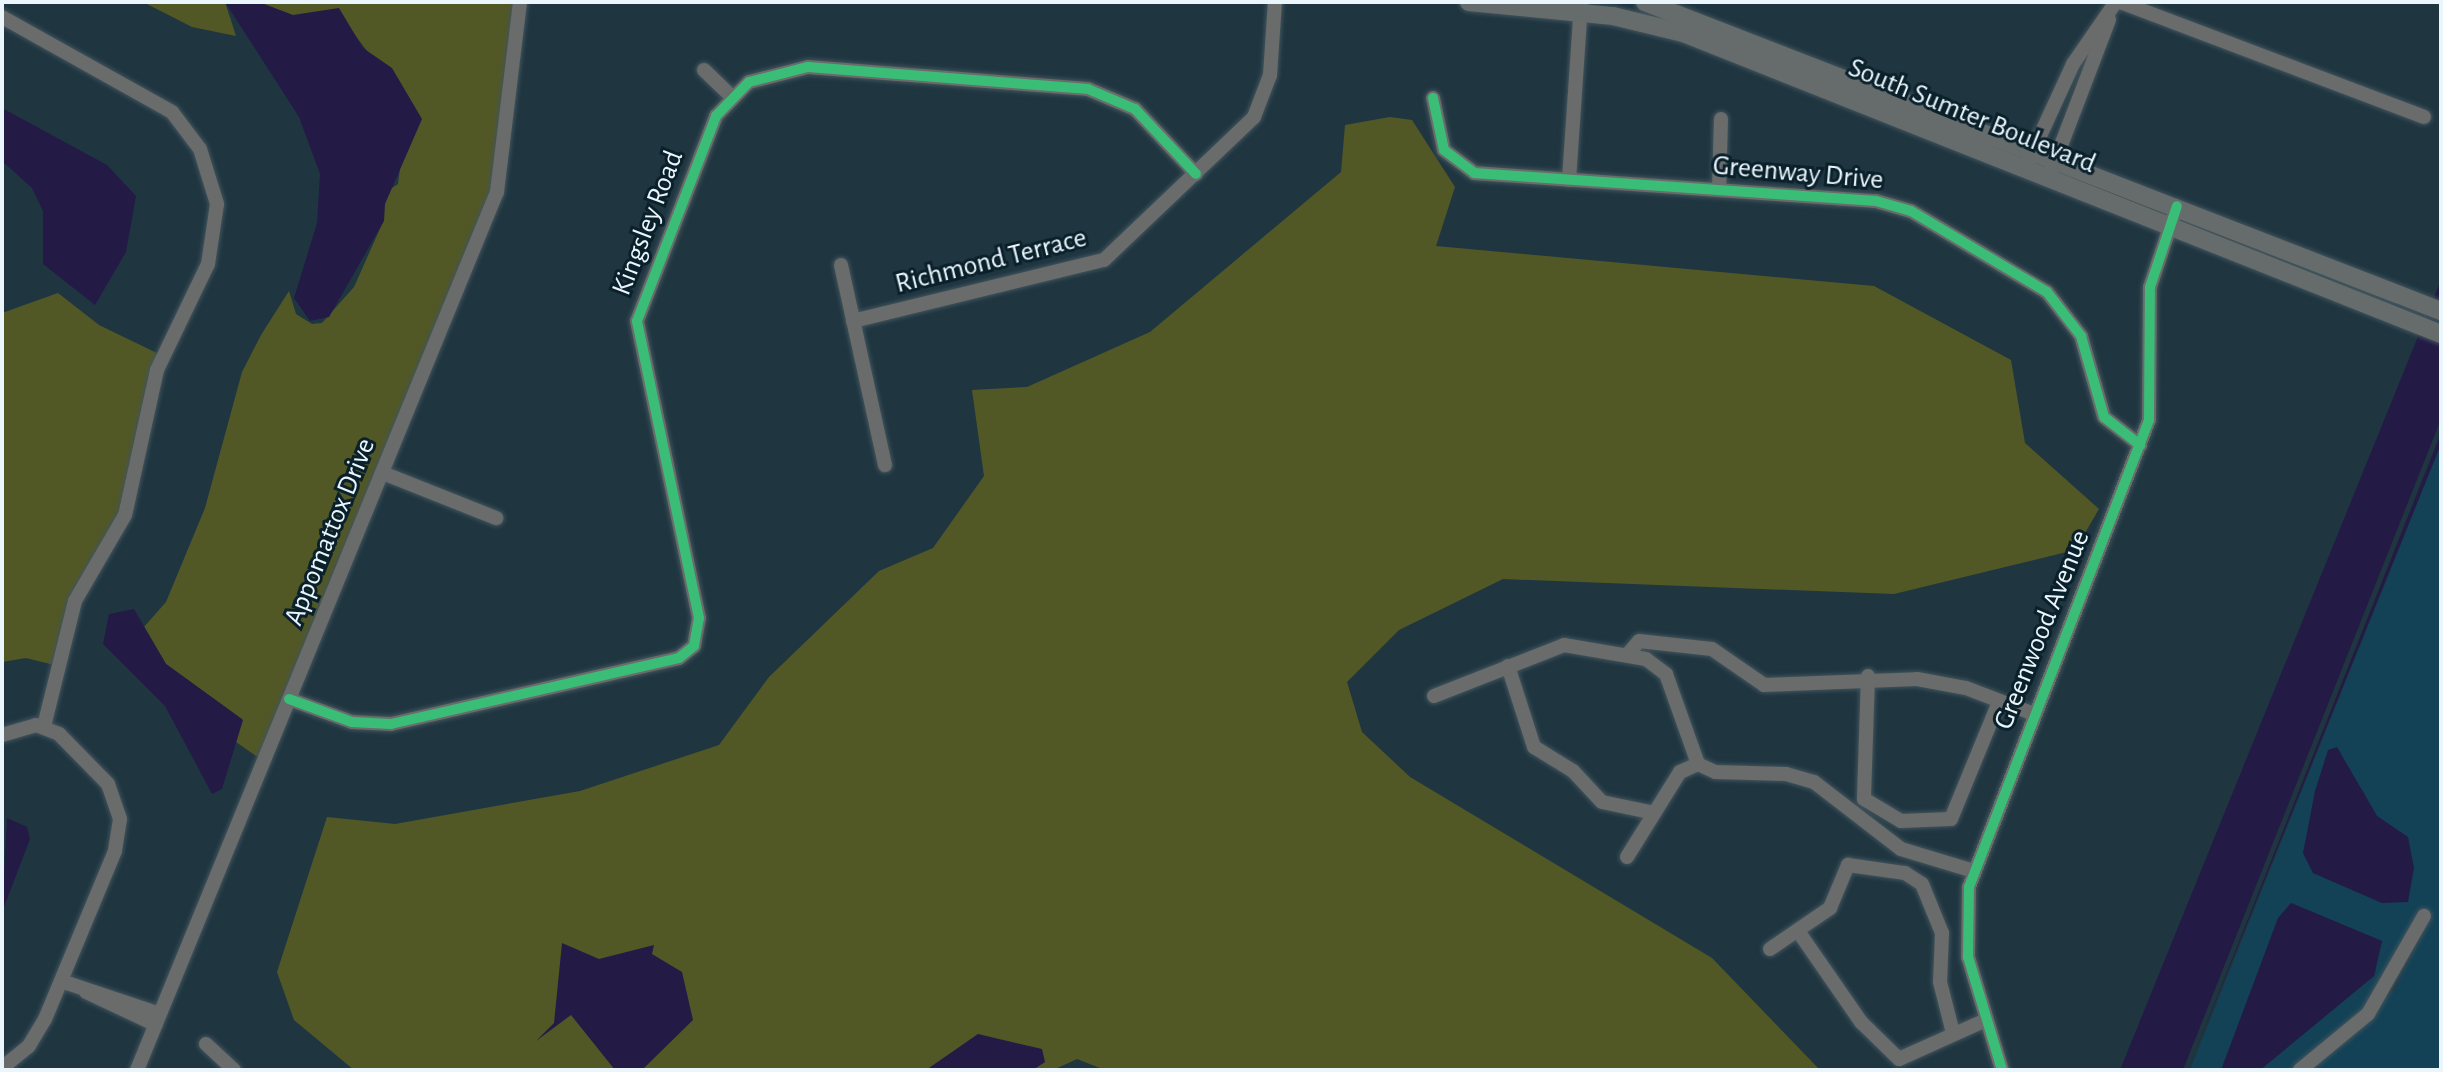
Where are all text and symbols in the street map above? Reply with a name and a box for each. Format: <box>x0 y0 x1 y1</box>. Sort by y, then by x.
street label: South Sumter Boulevard <box>1843 51 2101 181</box>
street label: Kingsley Road <box>605 146 691 300</box>
street label: Greenway Drive <box>1711 149 1885 197</box>
street label: Richmond Terrace <box>892 221 1090 301</box>
street label: Appomattox Drive <box>277 434 383 630</box>
street label: Greenwood Avenue <box>1987 526 2097 734</box>

